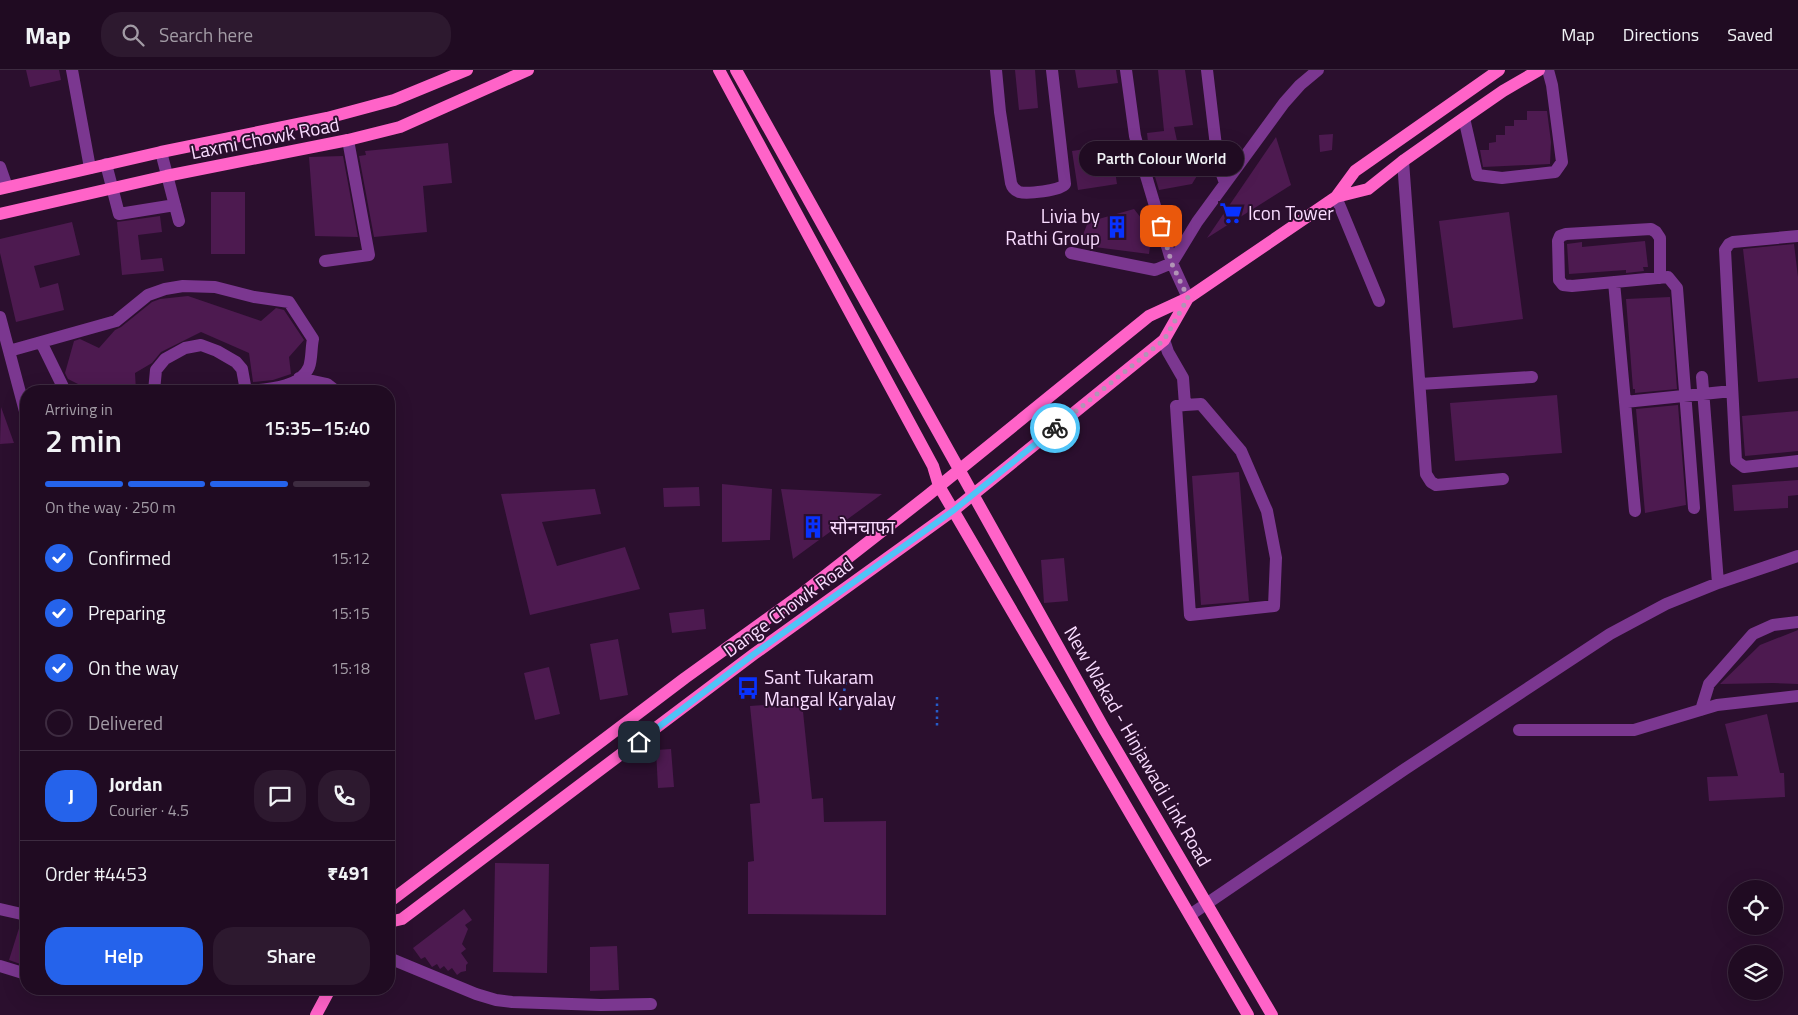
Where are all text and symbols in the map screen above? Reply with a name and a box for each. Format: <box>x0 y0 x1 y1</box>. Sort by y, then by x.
search box <box>101 12 451 57</box>
text: Map <box>25 17 71 53</box>
text: Search here <box>159 20 253 49</box>
icon: search <box>119 21 147 49</box>
text: Map <box>1561 21 1595 48</box>
text: Directions <box>1623 21 1699 48</box>
text: Saved <box>1727 21 1773 48</box>
street label: Laxmi Chowk Road <box>188 109 342 166</box>
callout: Parth Colour World <box>1078 141 1244 176</box>
text: Parth Colour World <box>1096 146 1227 170</box>
place label: Icon Tower <box>1248 198 1334 227</box>
supermarket icon: Icon Tower <box>1218 200 1244 226</box>
place label: Livia by Rathi Group <box>1005 201 1100 252</box>
pin <box>1140 205 1182 247</box>
icon: bag <box>1147 212 1175 240</box>
building icon: Livia by Rathi Group <box>1104 214 1130 240</box>
text: Arriving in <box>45 397 113 421</box>
courier <box>1030 403 1080 453</box>
text: 15:35–15:40 <box>264 413 370 442</box>
icon: bike <box>1041 414 1069 442</box>
text: 2 min <box>45 416 122 464</box>
text: On the way · 250 m <box>45 495 176 519</box>
place label: सोनचाफा <box>830 512 896 541</box>
building icon: सोनचाफा <box>800 514 826 540</box>
text: Confirmed <box>88 543 171 572</box>
icon: check <box>45 544 73 572</box>
text: 15:12 <box>331 546 370 570</box>
street label: Dange Chowk Road <box>717 549 859 664</box>
text: Preparing <box>88 598 165 627</box>
icon: check <box>45 599 73 627</box>
text: 15:15 <box>331 601 370 625</box>
street label: New Wakad - Hinjawadi Link Road <box>1058 620 1219 871</box>
text: On the way <box>88 653 179 682</box>
icon: check <box>45 654 73 682</box>
text: 15:18 <box>331 656 370 680</box>
place label: Sant Tukaram Mangal Karyalay <box>764 662 896 713</box>
bus stop icon: Sant Tukaram Mangal Karyalay <box>735 675 761 701</box>
text: Delivered <box>88 708 163 737</box>
pin <box>618 721 660 763</box>
icon: home <box>625 728 653 756</box>
text: Jordan <box>109 769 162 798</box>
button: chat <box>254 770 306 822</box>
button: phone <box>318 770 370 822</box>
text: J <box>68 781 74 810</box>
text: Courier · 4.5 <box>109 798 189 822</box>
text: ₹491 <box>327 858 370 887</box>
text: Order #4453 <box>45 859 147 888</box>
map controls <box>1728 880 1783 1000</box>
button: locate <box>1728 880 1783 935</box>
button: Help <box>45 927 203 985</box>
button: Share <box>213 927 370 985</box>
button: layers <box>1728 945 1783 1000</box>

